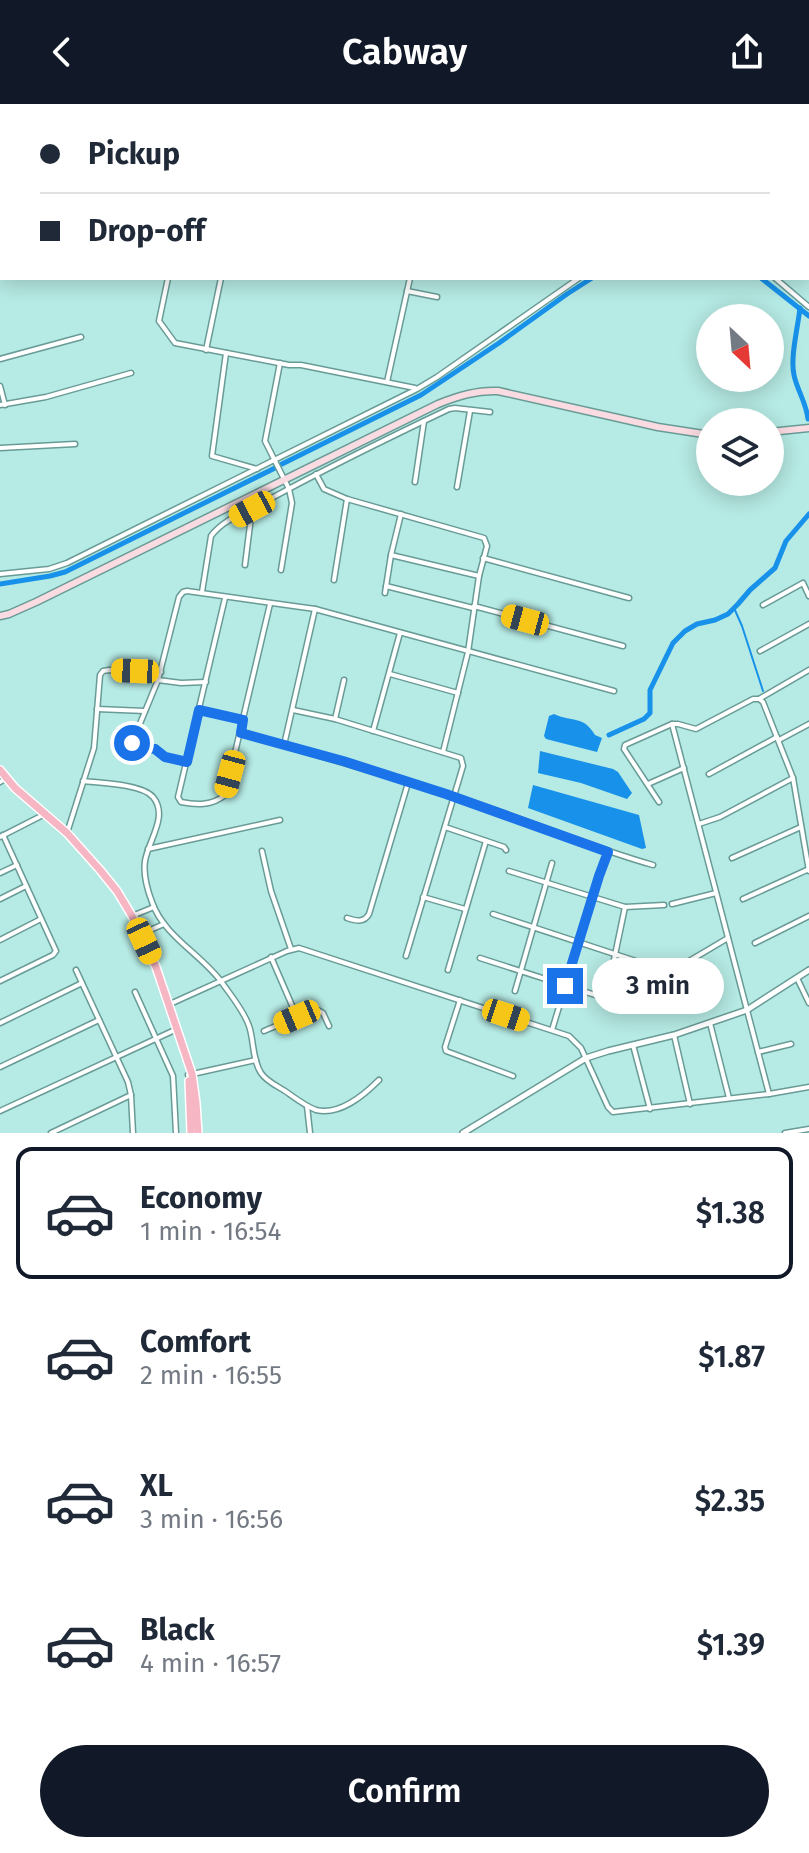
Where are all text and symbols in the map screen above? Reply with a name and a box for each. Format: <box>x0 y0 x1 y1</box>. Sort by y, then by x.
icon: back <box>40 30 84 74</box>
text: Cabway <box>342 30 467 74</box>
icon: share <box>725 30 769 74</box>
text: Pickup <box>88 136 180 172</box>
text: Drop-off <box>88 213 205 249</box>
north arrow <box>696 304 784 392</box>
map controls <box>696 304 784 496</box>
button: layers <box>696 408 784 496</box>
car <box>225 487 279 531</box>
car <box>499 602 551 638</box>
car <box>111 658 159 684</box>
route start <box>114 725 150 761</box>
car <box>212 748 248 800</box>
car <box>123 914 165 968</box>
callout: 3 min <box>593 958 725 1014</box>
route end <box>547 968 583 1004</box>
text: 3 min <box>626 970 690 1001</box>
car <box>479 996 533 1034</box>
car <box>270 997 324 1037</box>
icon: car <box>44 1177 116 1249</box>
text: Economy <box>140 1180 262 1216</box>
text: $1.38 <box>696 1195 765 1231</box>
text: 1 min · 16:54 <box>140 1216 281 1247</box>
icon: car <box>44 1321 116 1393</box>
text: Comfort <box>140 1324 251 1360</box>
text: $1.87 <box>698 1339 765 1375</box>
text: 2 min · 16:55 <box>140 1360 282 1391</box>
icon: car <box>44 1465 116 1537</box>
text: XL <box>140 1468 173 1504</box>
text: $2.35 <box>695 1483 765 1519</box>
text: 3 min · 16:56 <box>140 1504 283 1535</box>
icon: car <box>44 1609 116 1681</box>
text: Black <box>140 1612 215 1648</box>
text: $1.39 <box>697 1627 765 1663</box>
text: 4 min · 16:57 <box>140 1648 281 1679</box>
button: Confirm <box>40 1745 769 1837</box>

